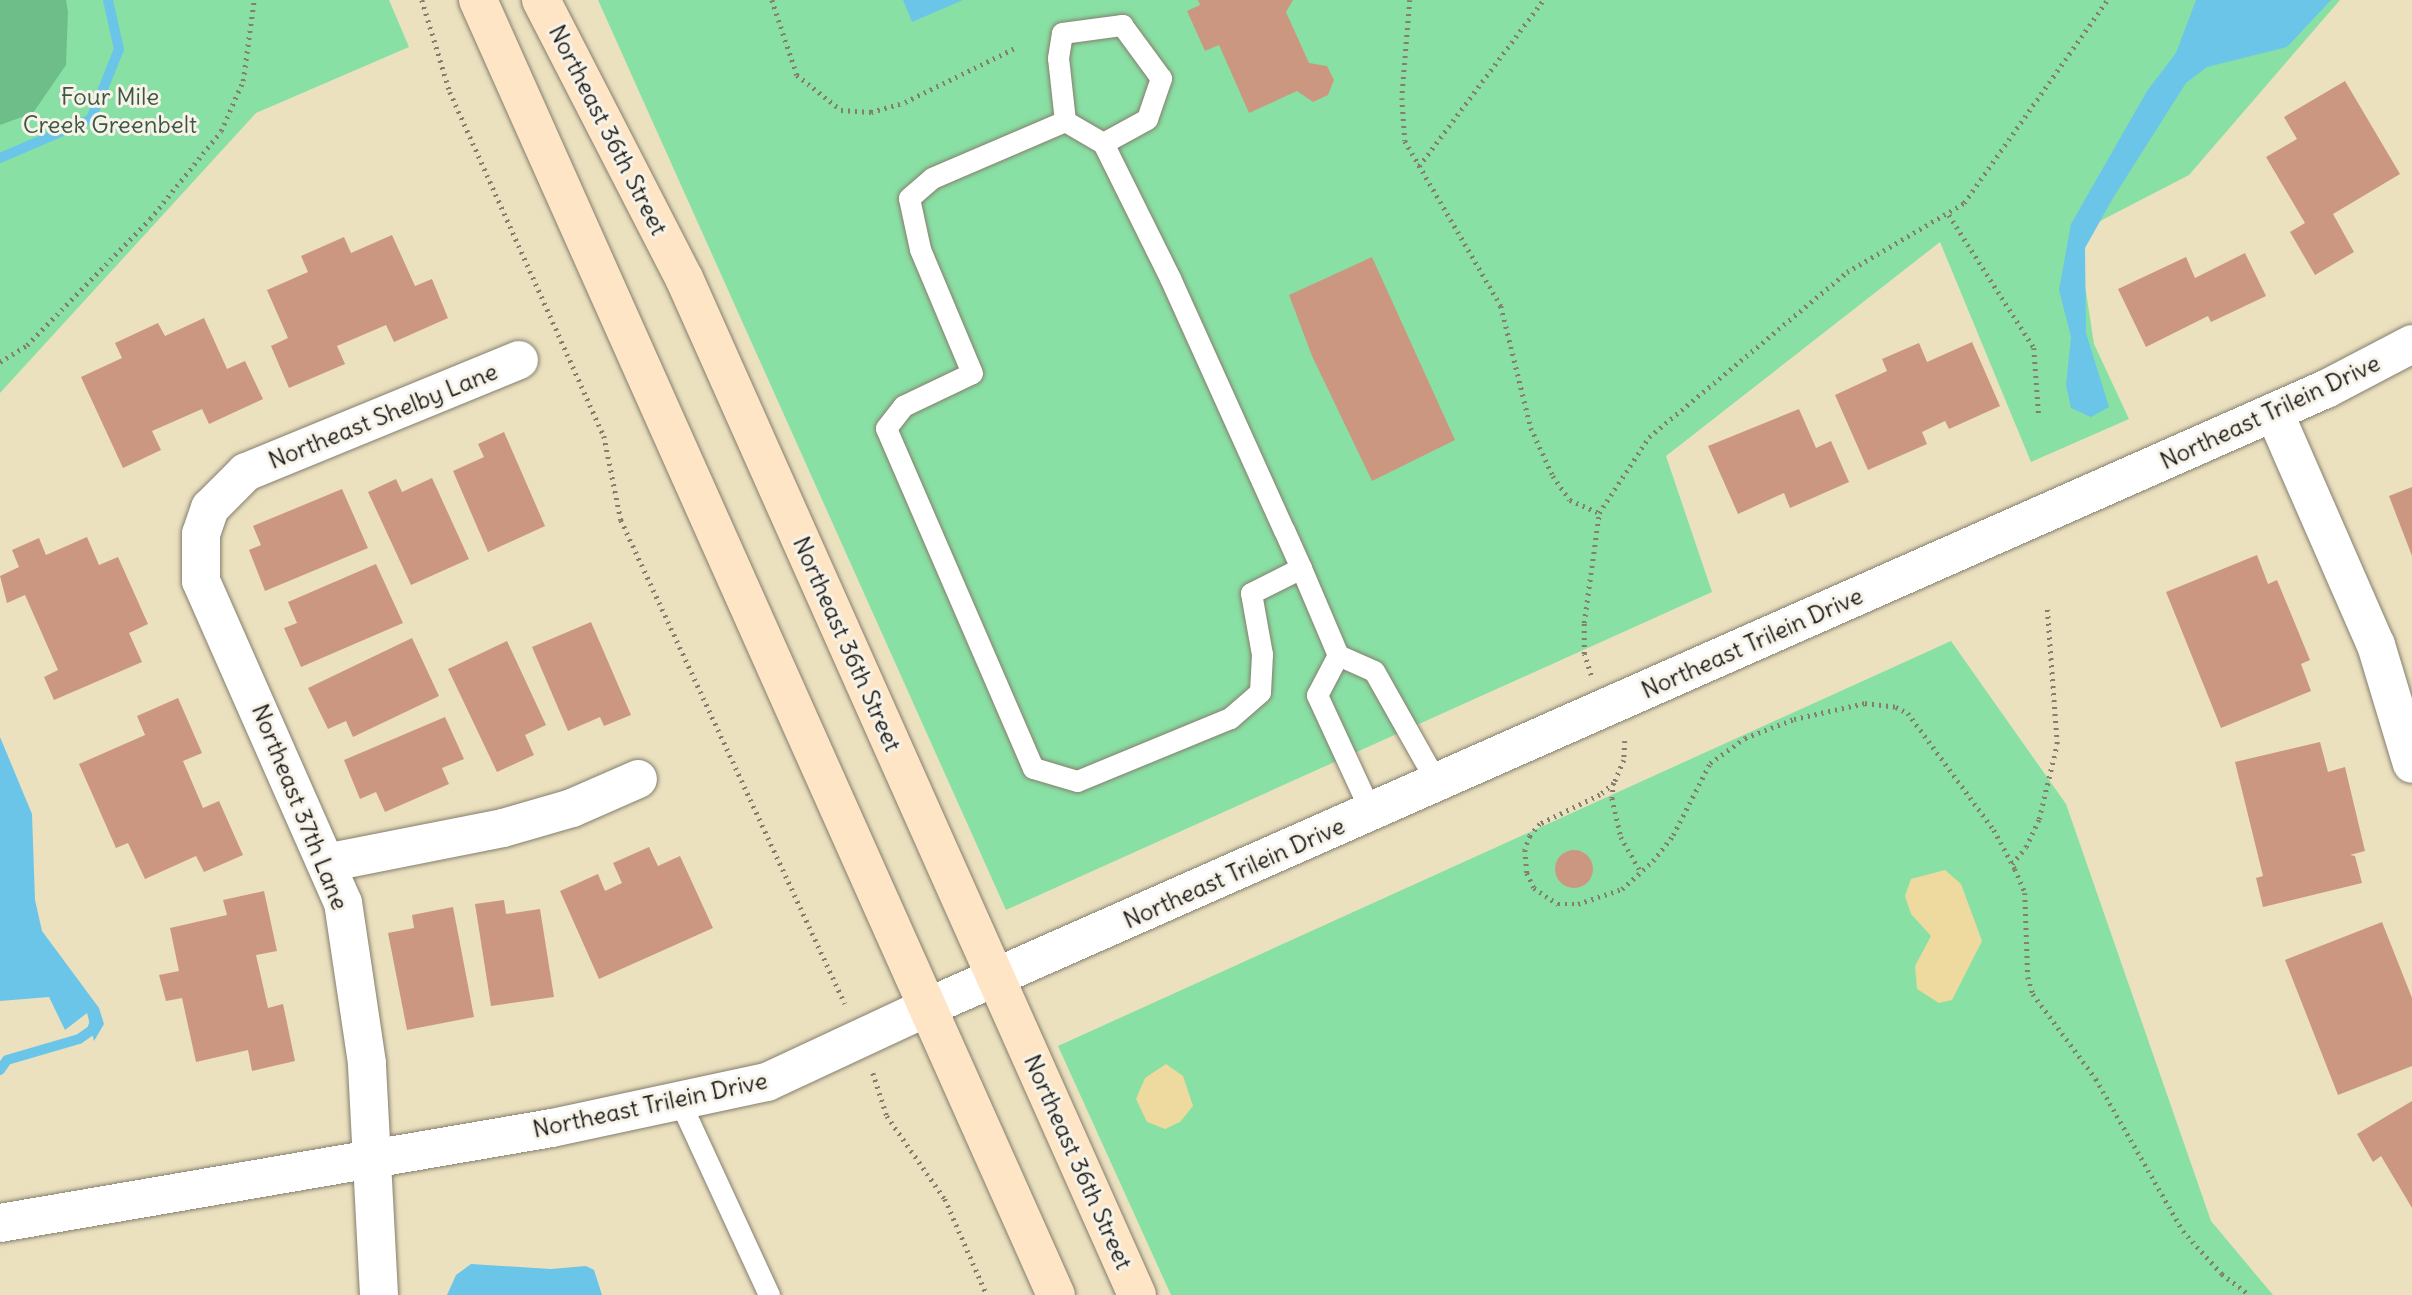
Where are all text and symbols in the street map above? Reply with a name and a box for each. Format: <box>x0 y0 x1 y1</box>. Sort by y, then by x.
street label: Northeast 36th Street <box>542 20 674 240</box>
park label: Four Mile Creek Greenbelt <box>23 83 197 139</box>
street label: Northeast Trilein Drive <box>2156 348 2384 476</box>
street label: Northeast Shelby Lane <box>264 357 502 475</box>
street label: Northeast 36th Street <box>787 532 907 756</box>
street label: Northeast Trilein Drive <box>1637 581 1867 705</box>
street label: Northeast 37th Lane <box>246 700 354 914</box>
street label: Northeast Trilein Drive <box>1119 811 1349 935</box>
street label: Northeast 36th Street <box>1018 1050 1138 1274</box>
street label: Northeast Trilein Drive <box>530 1066 770 1144</box>

